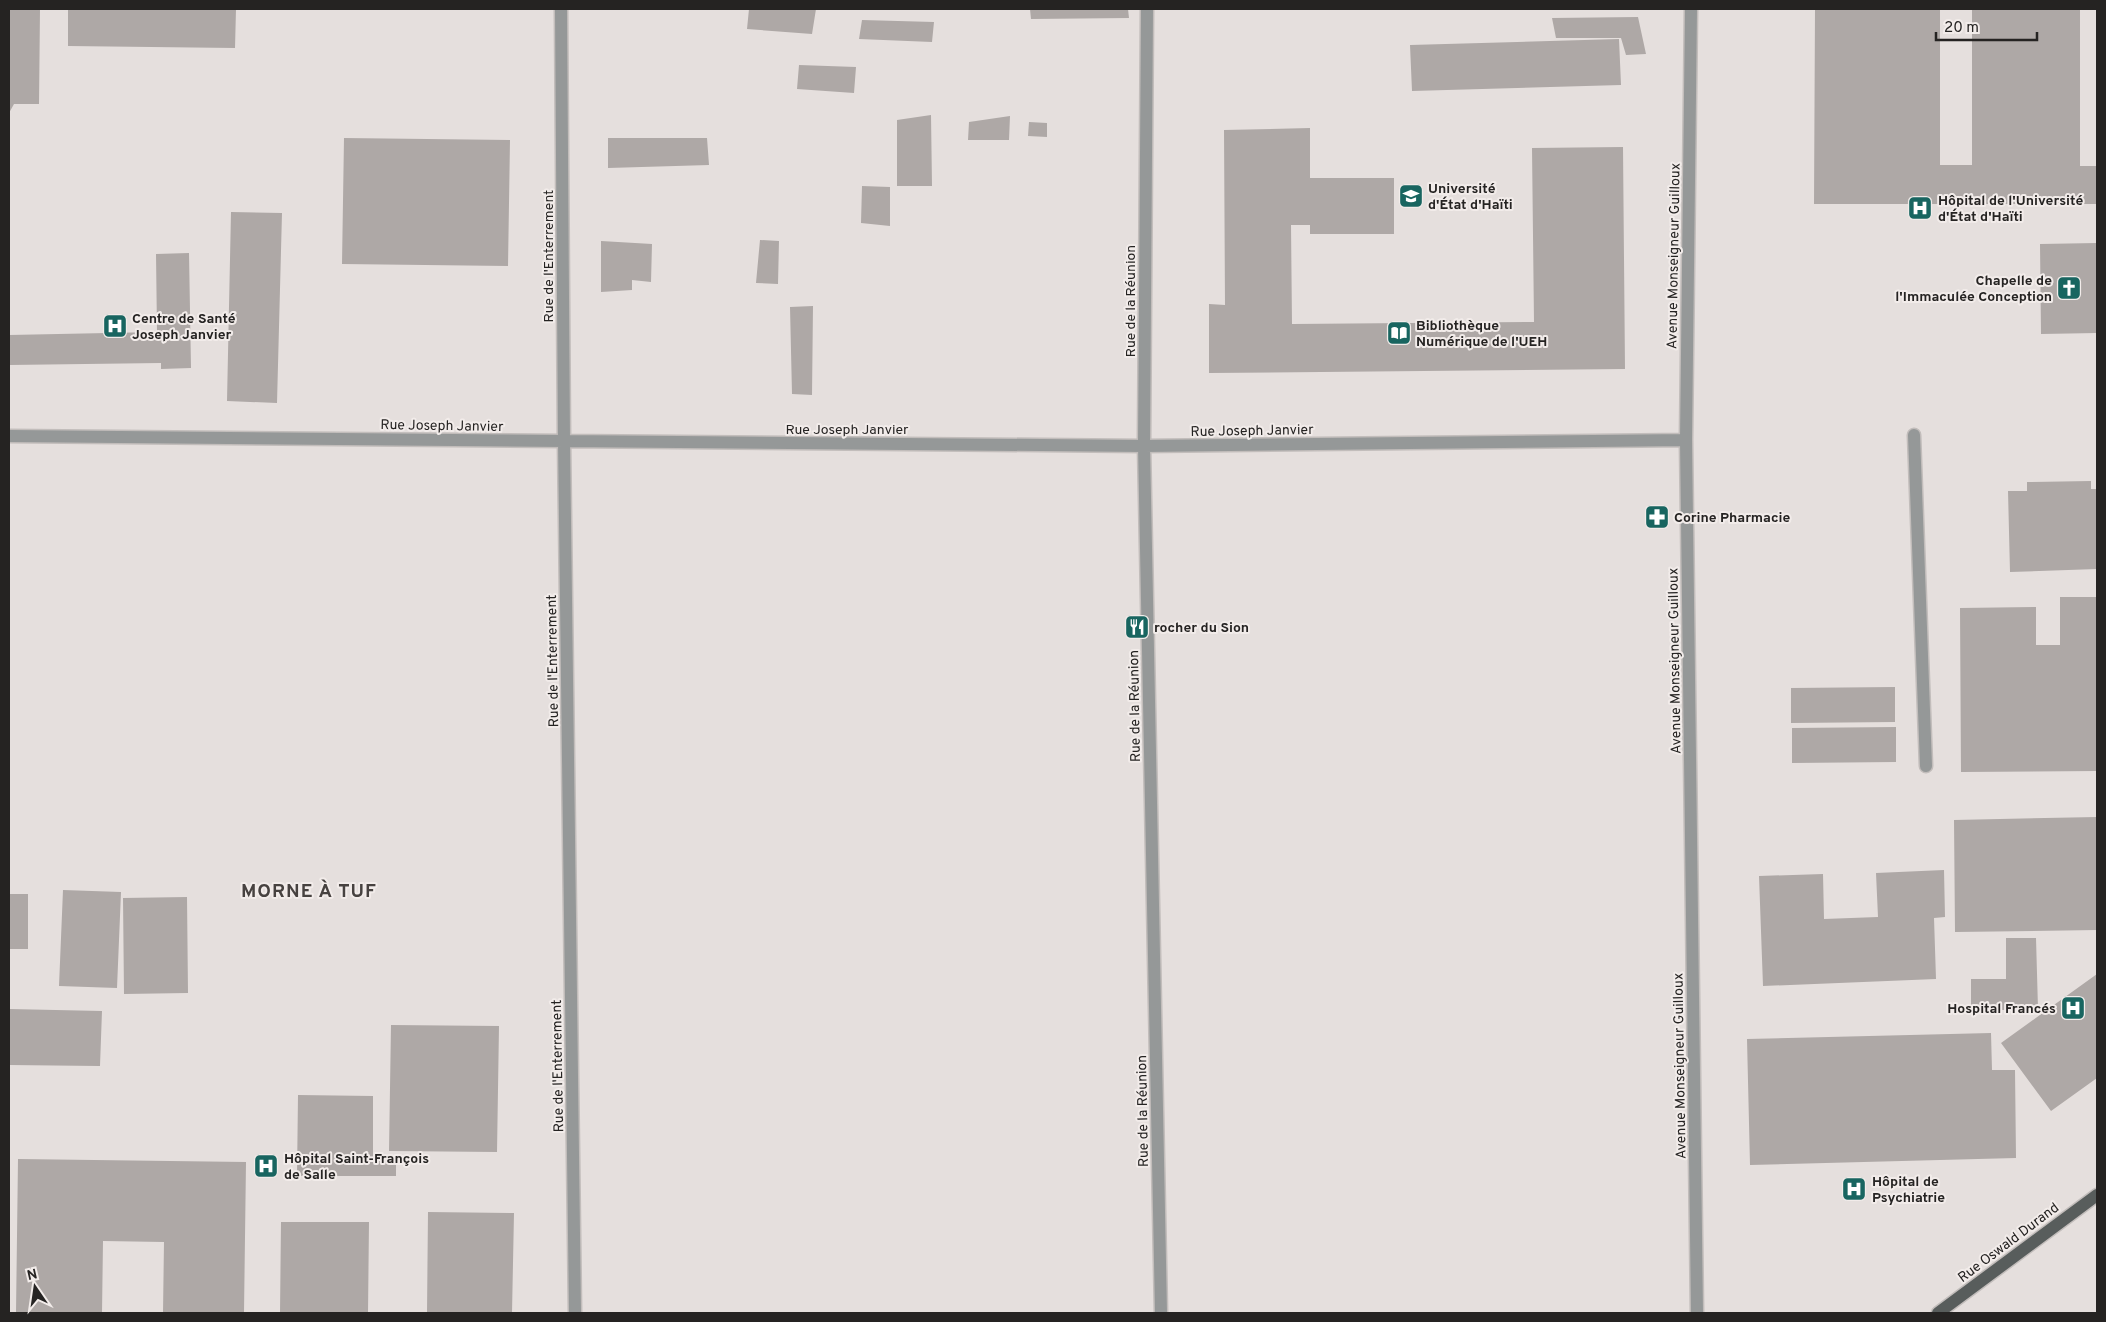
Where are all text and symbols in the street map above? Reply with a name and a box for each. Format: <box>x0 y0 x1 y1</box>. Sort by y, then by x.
scale bar <box>1936 10 2037 42</box>
text: 20 m <box>1944 19 1979 38</box>
street label: Avenue Monseigneur Guilloux <box>1664 163 1685 349</box>
place label: Université d'État d'Haïti <box>1428 181 1513 214</box>
school or university icon: Université d'État d'Haïti <box>1398 183 1424 209</box>
street label: Rue de l'Enterrement <box>541 190 558 322</box>
place label: Hôpital de l'Université d'État d'Haïti <box>1938 193 2083 226</box>
hospital icon: Hôpital de l'Université d'État d'Haïti <box>1907 195 1933 221</box>
street label: Rue de la Réunion <box>1123 245 1140 357</box>
place label: Chapelle de l'Immaculée Conception <box>1895 273 2052 306</box>
church icon: Chapelle de l'Immaculée Conception <box>2056 275 2082 301</box>
place label: Centre de Santé Joseph Janvier <box>132 311 236 344</box>
hospital icon: Centre de Santé Joseph Janvier <box>102 313 128 339</box>
place label: Bibliothèque Numérique de l'UEH <box>1416 318 1547 351</box>
library icon: Bibliothèque Numérique de l'UEH <box>1386 320 1412 346</box>
street label: Rue Joseph Janvier <box>380 417 504 436</box>
street label: Rue Joseph Janvier <box>785 422 909 439</box>
street label: Rue Joseph Janvier <box>1190 422 1314 441</box>
pharmacy icon: Corine Pharmacie <box>1644 504 1670 530</box>
place label: Corine Pharmacie <box>1674 510 1791 527</box>
street label: Avenue Monseigneur Guilloux <box>1665 568 1686 754</box>
street label: Rue de l'Enterrement <box>544 594 563 727</box>
restaurant icon: rocher du Sion <box>1124 614 1150 640</box>
place label: rocher du Sion <box>1154 620 1249 637</box>
street label: Rue de la Réunion <box>1126 650 1145 762</box>
district label: MORNE À TUF <box>241 879 377 904</box>
street label: Avenue Monseigneur Guilloux <box>1670 973 1691 1159</box>
hospital icon: Hospital Francés <box>2060 995 2086 1021</box>
street label: Rue de l'Enterrement <box>549 999 568 1132</box>
place label: Hospital Francés <box>1947 1001 2056 1018</box>
street label: Rue de la Réunion <box>1134 1055 1153 1167</box>
place label: Hôpital Saint-François de Salle <box>284 1151 429 1184</box>
hospital icon: Hôpital Saint-François de Salle <box>253 1153 279 1179</box>
place label: Hôpital de Psychiatrie <box>1872 1174 1945 1207</box>
hospital icon: Hôpital de Psychiatrie <box>1841 1176 1867 1202</box>
street label: Rue Oswald Durand <box>1955 1200 2063 1287</box>
north arrow <box>10 1262 60 1312</box>
text: N <box>26 1266 39 1285</box>

